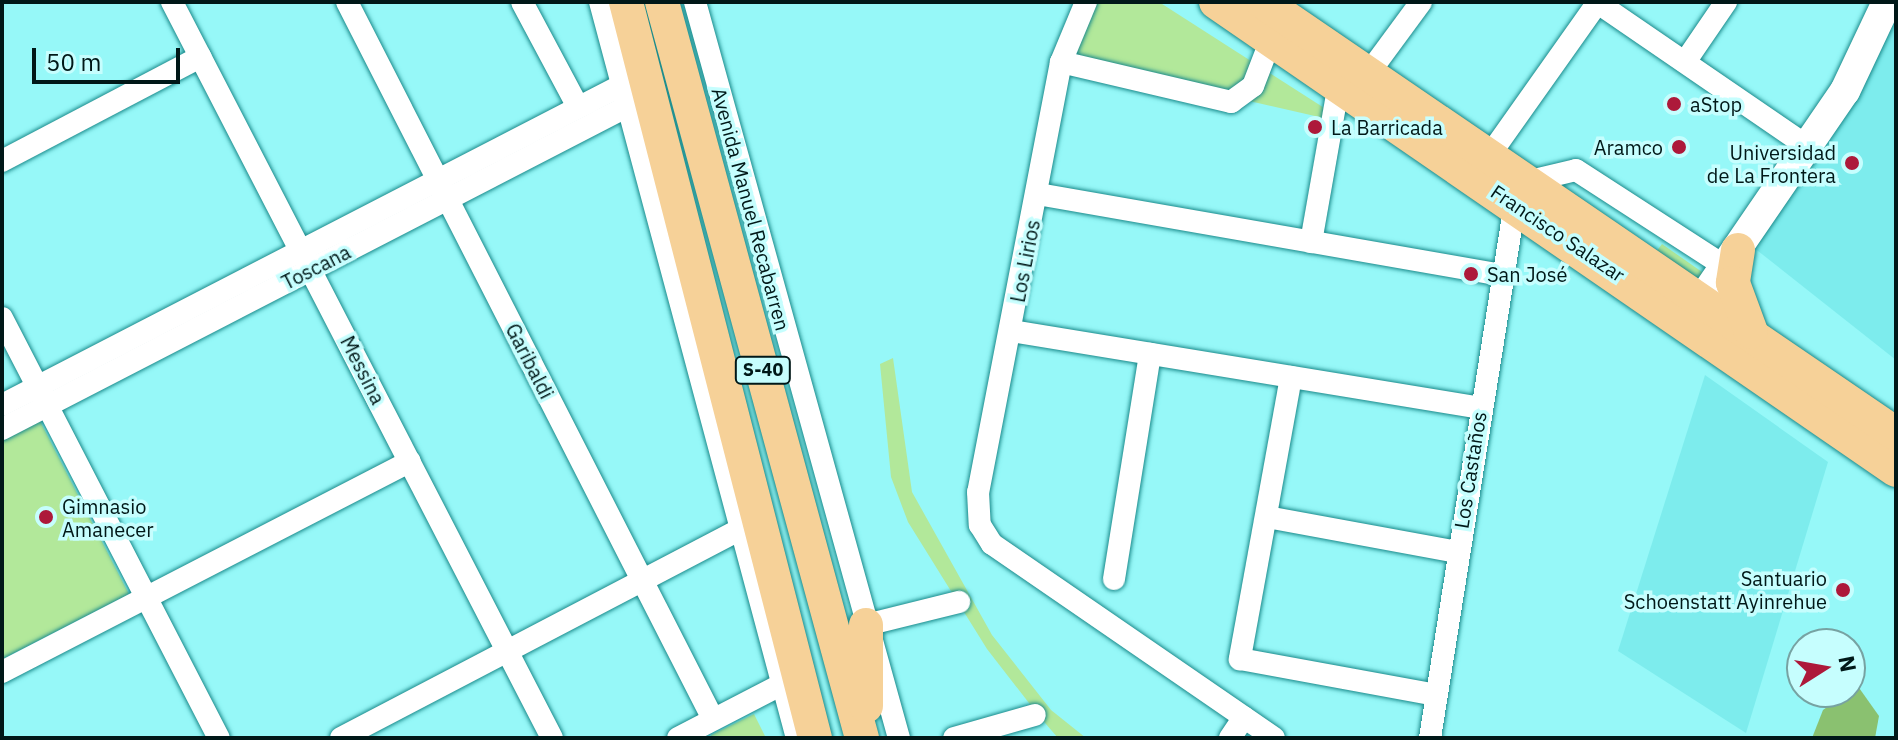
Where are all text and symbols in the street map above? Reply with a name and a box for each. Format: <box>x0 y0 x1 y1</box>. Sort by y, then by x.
scale bar <box>36 32 184 82</box>
text: 50 m <box>46 46 101 78</box>
street label: Avenida Manuel Recabarren <box>707 85 795 333</box>
place label: aStop <box>1690 92 1742 116</box>
marker: aStop <box>1665 95 1683 113</box>
place label: La Barricada <box>1331 115 1443 139</box>
marker: La Barricada <box>1306 118 1324 136</box>
place label: Aramco <box>1594 135 1663 159</box>
marker: Aramco <box>1670 138 1688 156</box>
place label: Universidad de La Frontera <box>1707 140 1836 187</box>
marker: Universidad de La Frontera <box>1843 154 1861 172</box>
street label: Francisco Salazar <box>1486 179 1630 287</box>
street label: Los Lirios <box>1005 218 1045 304</box>
street label: Toscana <box>278 240 354 294</box>
place label: San José <box>1487 262 1567 286</box>
marker: San José <box>1462 265 1480 283</box>
street label: Garibaldi <box>501 319 559 403</box>
street label: Messina <box>336 332 390 408</box>
road number: S-40 <box>733 356 793 384</box>
street label: Los Castaños <box>1449 410 1491 530</box>
place label: Gimnasio Amanecer <box>62 494 154 541</box>
marker: Gimnasio Amanecer <box>37 508 55 526</box>
place label: Santuario Schoenstatt Ayinrehue <box>1624 566 1827 613</box>
marker: Santuario Schoenstatt Ayinrehue <box>1834 581 1852 599</box>
north arrow <box>1786 628 1866 708</box>
text: N <box>1832 653 1864 674</box>

